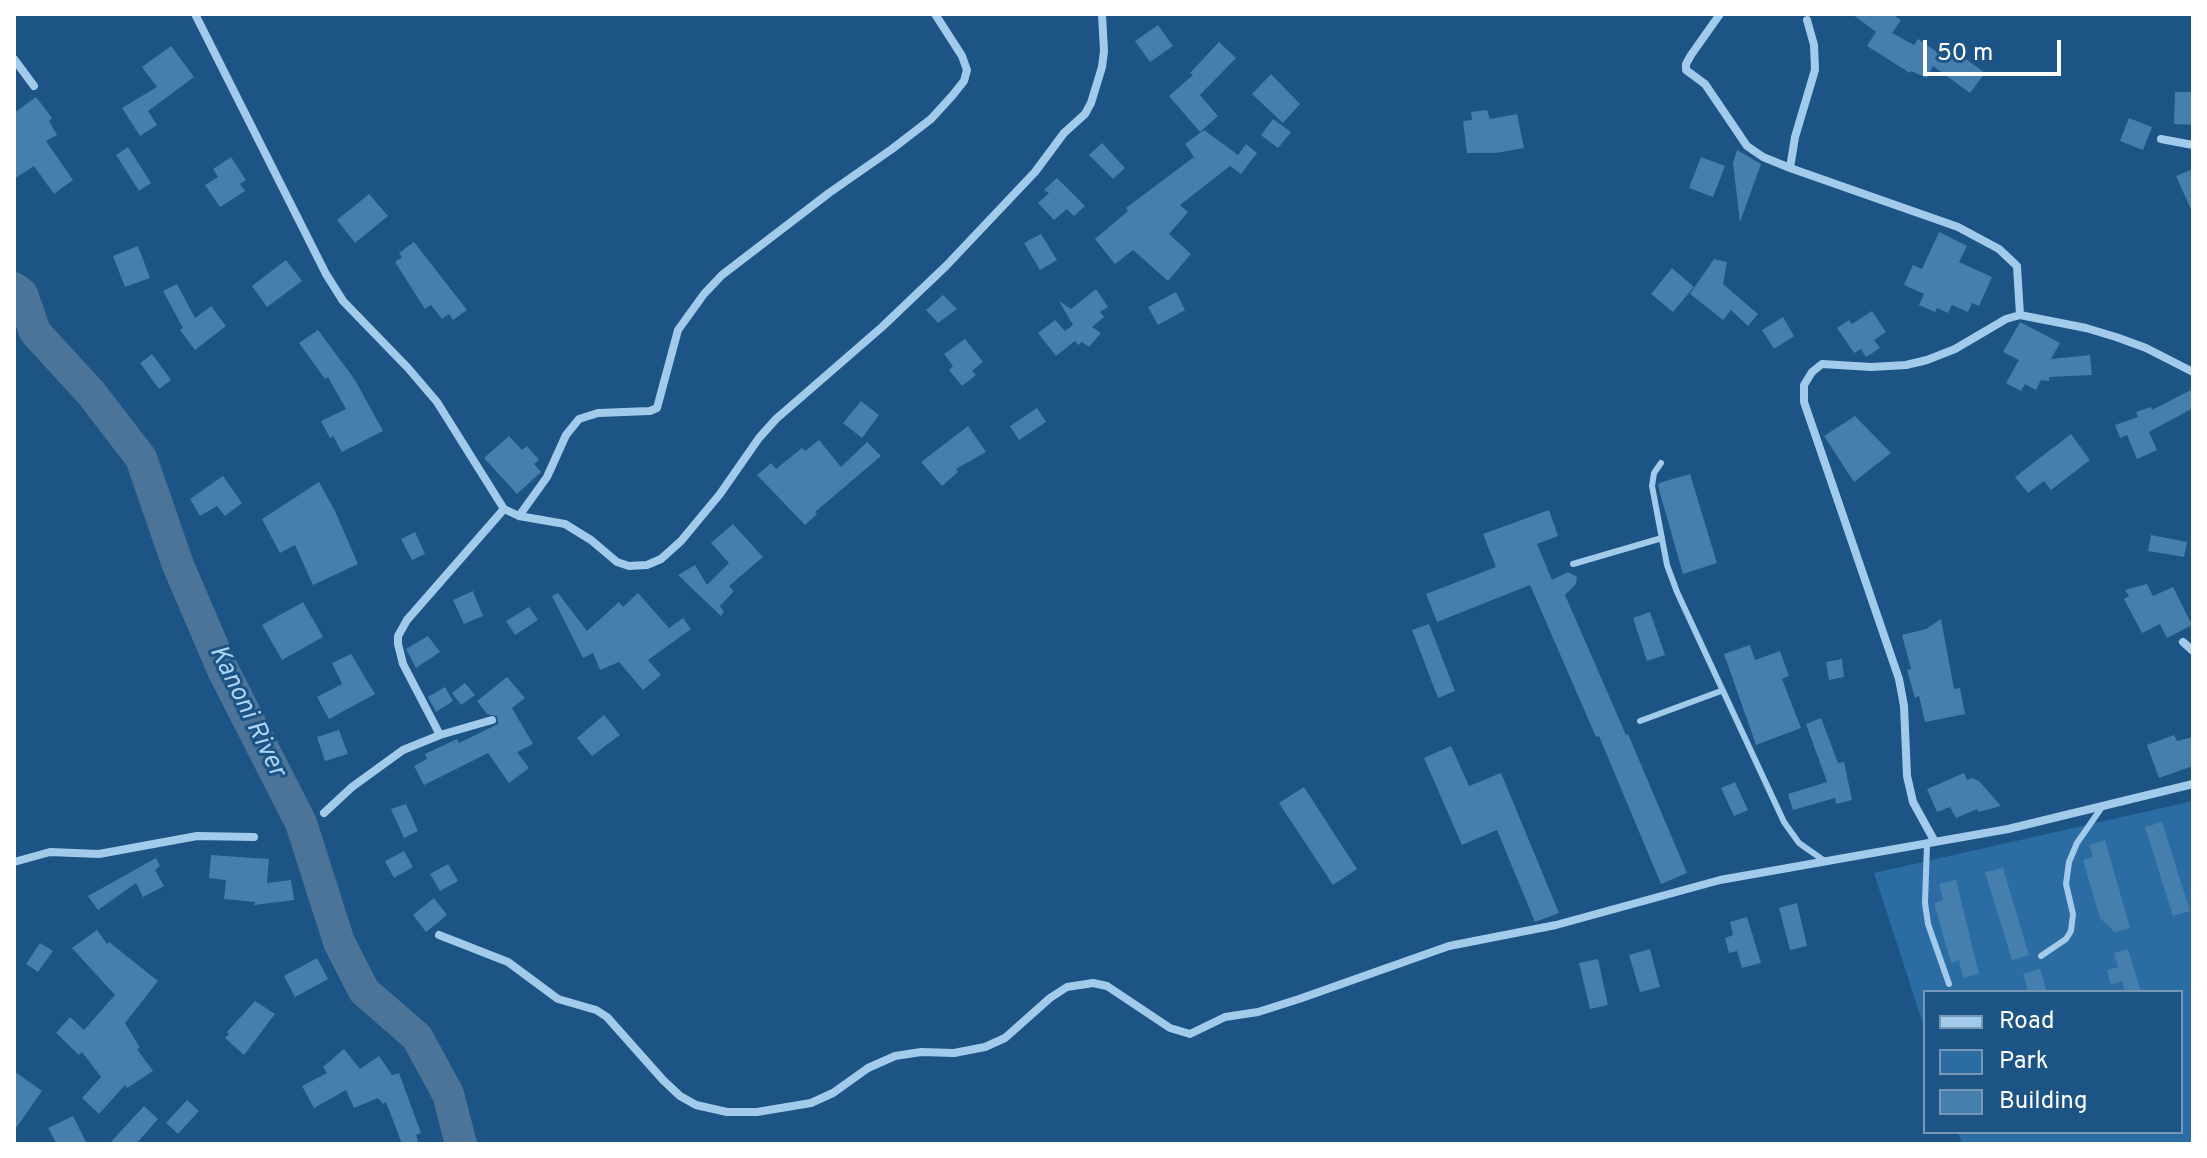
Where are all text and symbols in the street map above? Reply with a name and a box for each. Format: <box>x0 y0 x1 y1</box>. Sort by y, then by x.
scale bar <box>1927 24 2065 74</box>
text: 50 m <box>1937 39 1993 69</box>
water label: Kanoni River <box>201 641 291 783</box>
legend <box>1923 990 2183 1134</box>
text: Road <box>1999 1007 2055 1037</box>
text: Park <box>1999 1047 2049 1077</box>
text: Building <box>1999 1087 2088 1117</box>

